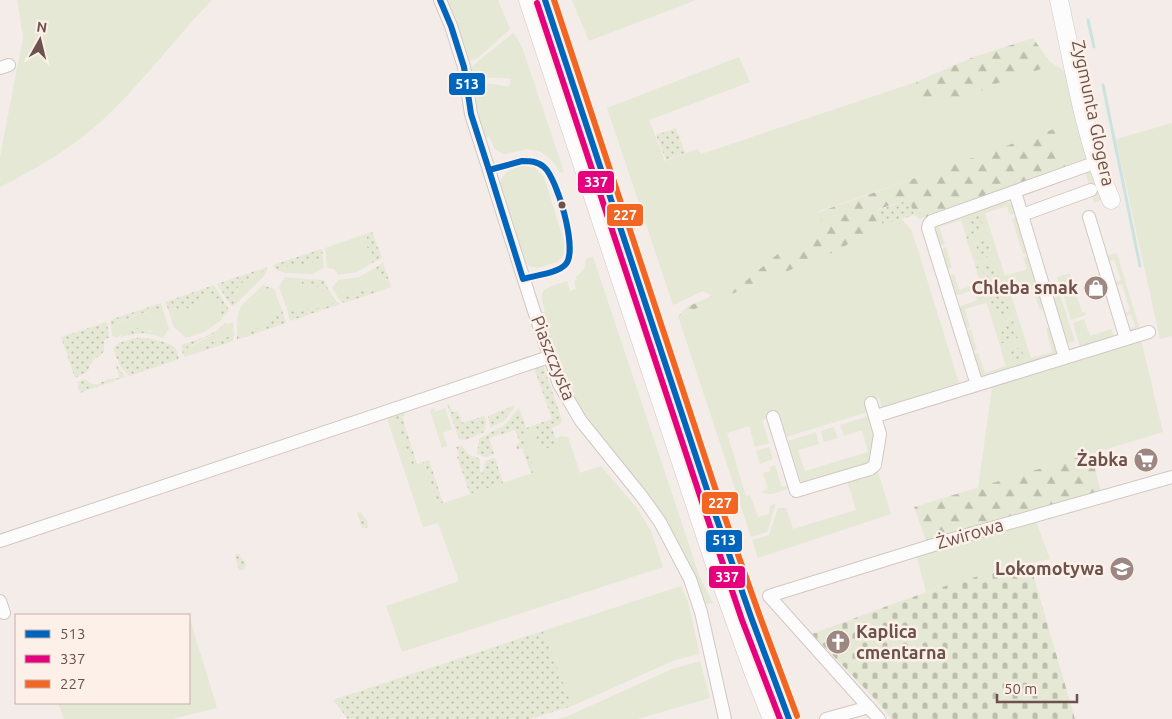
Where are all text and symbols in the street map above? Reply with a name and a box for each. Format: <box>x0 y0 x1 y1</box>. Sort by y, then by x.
north arrow <box>15 15 65 65</box>
text: N <box>36 18 48 36</box>
street label: Zygmunta Glogera <box>1069 38 1119 188</box>
line badge: 513 <box>448 72 486 96</box>
text: 513 <box>455 76 479 92</box>
line badge: 337 <box>577 170 615 194</box>
text: 337 <box>584 174 608 190</box>
unlabelled marker <box>557 200 567 210</box>
line badge: 227 <box>606 203 644 227</box>
text: 227 <box>613 207 637 223</box>
shop icon: Chleba smak <box>1083 275 1109 301</box>
place label: Chleba smak <box>971 277 1078 297</box>
street label: Piaszczysta <box>528 312 580 403</box>
supermarket icon: Żabka <box>1133 447 1159 473</box>
place label: Żabka <box>1077 449 1128 469</box>
line badge: 227 <box>701 491 739 515</box>
text: 227 <box>708 495 732 511</box>
street label: Żwirowa <box>934 514 1006 552</box>
line badge: 513 <box>705 529 743 553</box>
text: 513 <box>712 532 736 548</box>
school or university icon: Lokomotywa <box>1109 556 1135 582</box>
place label: Lokomotywa <box>995 558 1104 578</box>
line badge: 337 <box>708 565 746 589</box>
text: 337 <box>715 569 739 585</box>
legend <box>15 614 190 704</box>
place label: Kaplica cmentarna <box>856 621 946 662</box>
text: 513 <box>60 625 85 642</box>
church icon: Kaplica cmentarna <box>825 629 851 655</box>
text: 337 <box>60 650 85 667</box>
scale bar <box>997 672 1077 704</box>
text: 227 <box>60 675 85 692</box>
text: 50 m <box>1004 680 1037 697</box>

